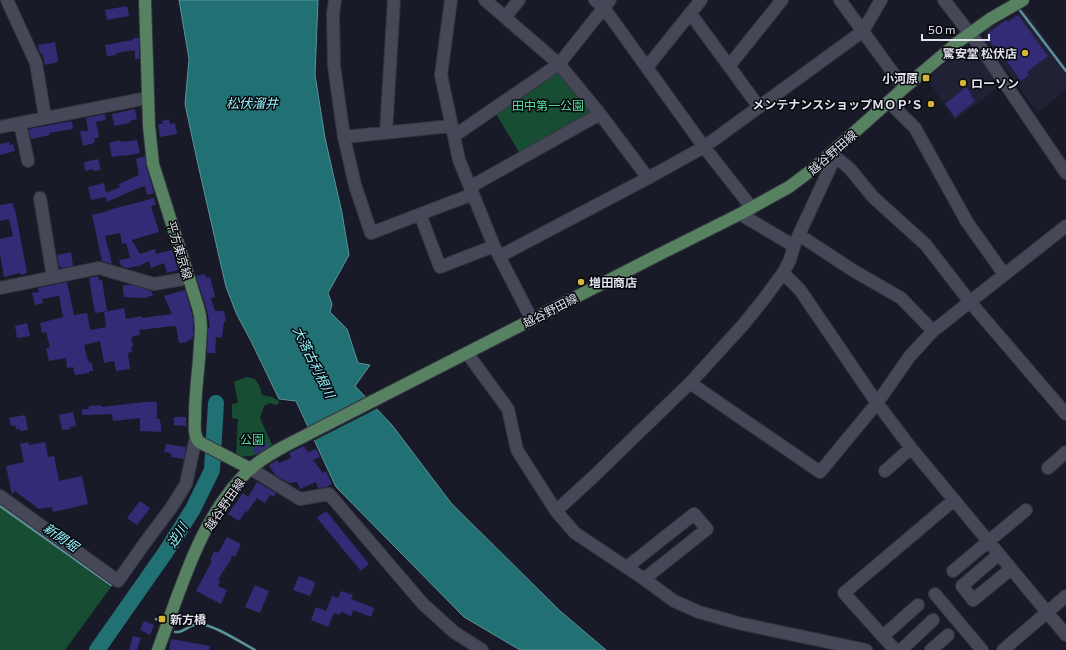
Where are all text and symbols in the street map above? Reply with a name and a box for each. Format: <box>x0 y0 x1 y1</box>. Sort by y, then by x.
scale bar <box>922 16 989 42</box>
text: 50 m <box>928 22 956 36</box>
place label: 驚安堂 松伏店 <box>943 46 1017 60</box>
marker: 驚安堂 松伏店 <box>1020 48 1030 58</box>
place label: 小河原 <box>882 71 918 85</box>
marker: 小河原 <box>921 73 931 83</box>
place label: ローソン <box>971 76 1019 90</box>
marker: ローソン <box>958 78 968 88</box>
water label: 松伏溜井 <box>226 95 279 111</box>
place label: メンテナンスショップＭＯＰ’Ｓ <box>752 97 923 111</box>
park label: 田中第一公園 <box>512 98 584 112</box>
marker: メンテナンスショップＭＯＰ’Ｓ <box>926 99 936 109</box>
street label: 越谷野田線 <box>805 127 859 177</box>
street label: 平方東京線 <box>165 219 195 281</box>
place label: 増田商店 <box>589 275 637 289</box>
marker: 増田商店 <box>576 277 586 287</box>
street label: 越谷野田線 <box>520 290 580 330</box>
water label: 大落古利根川 <box>290 323 339 402</box>
park label: 公園 <box>240 432 264 446</box>
street label: 越谷野田線 <box>201 475 247 533</box>
water label: 逆川 <box>163 518 192 550</box>
water label: 新開堀 <box>40 519 83 556</box>
place label: 新方橋 <box>170 612 207 626</box>
marker: 新方橋 <box>157 614 167 624</box>

